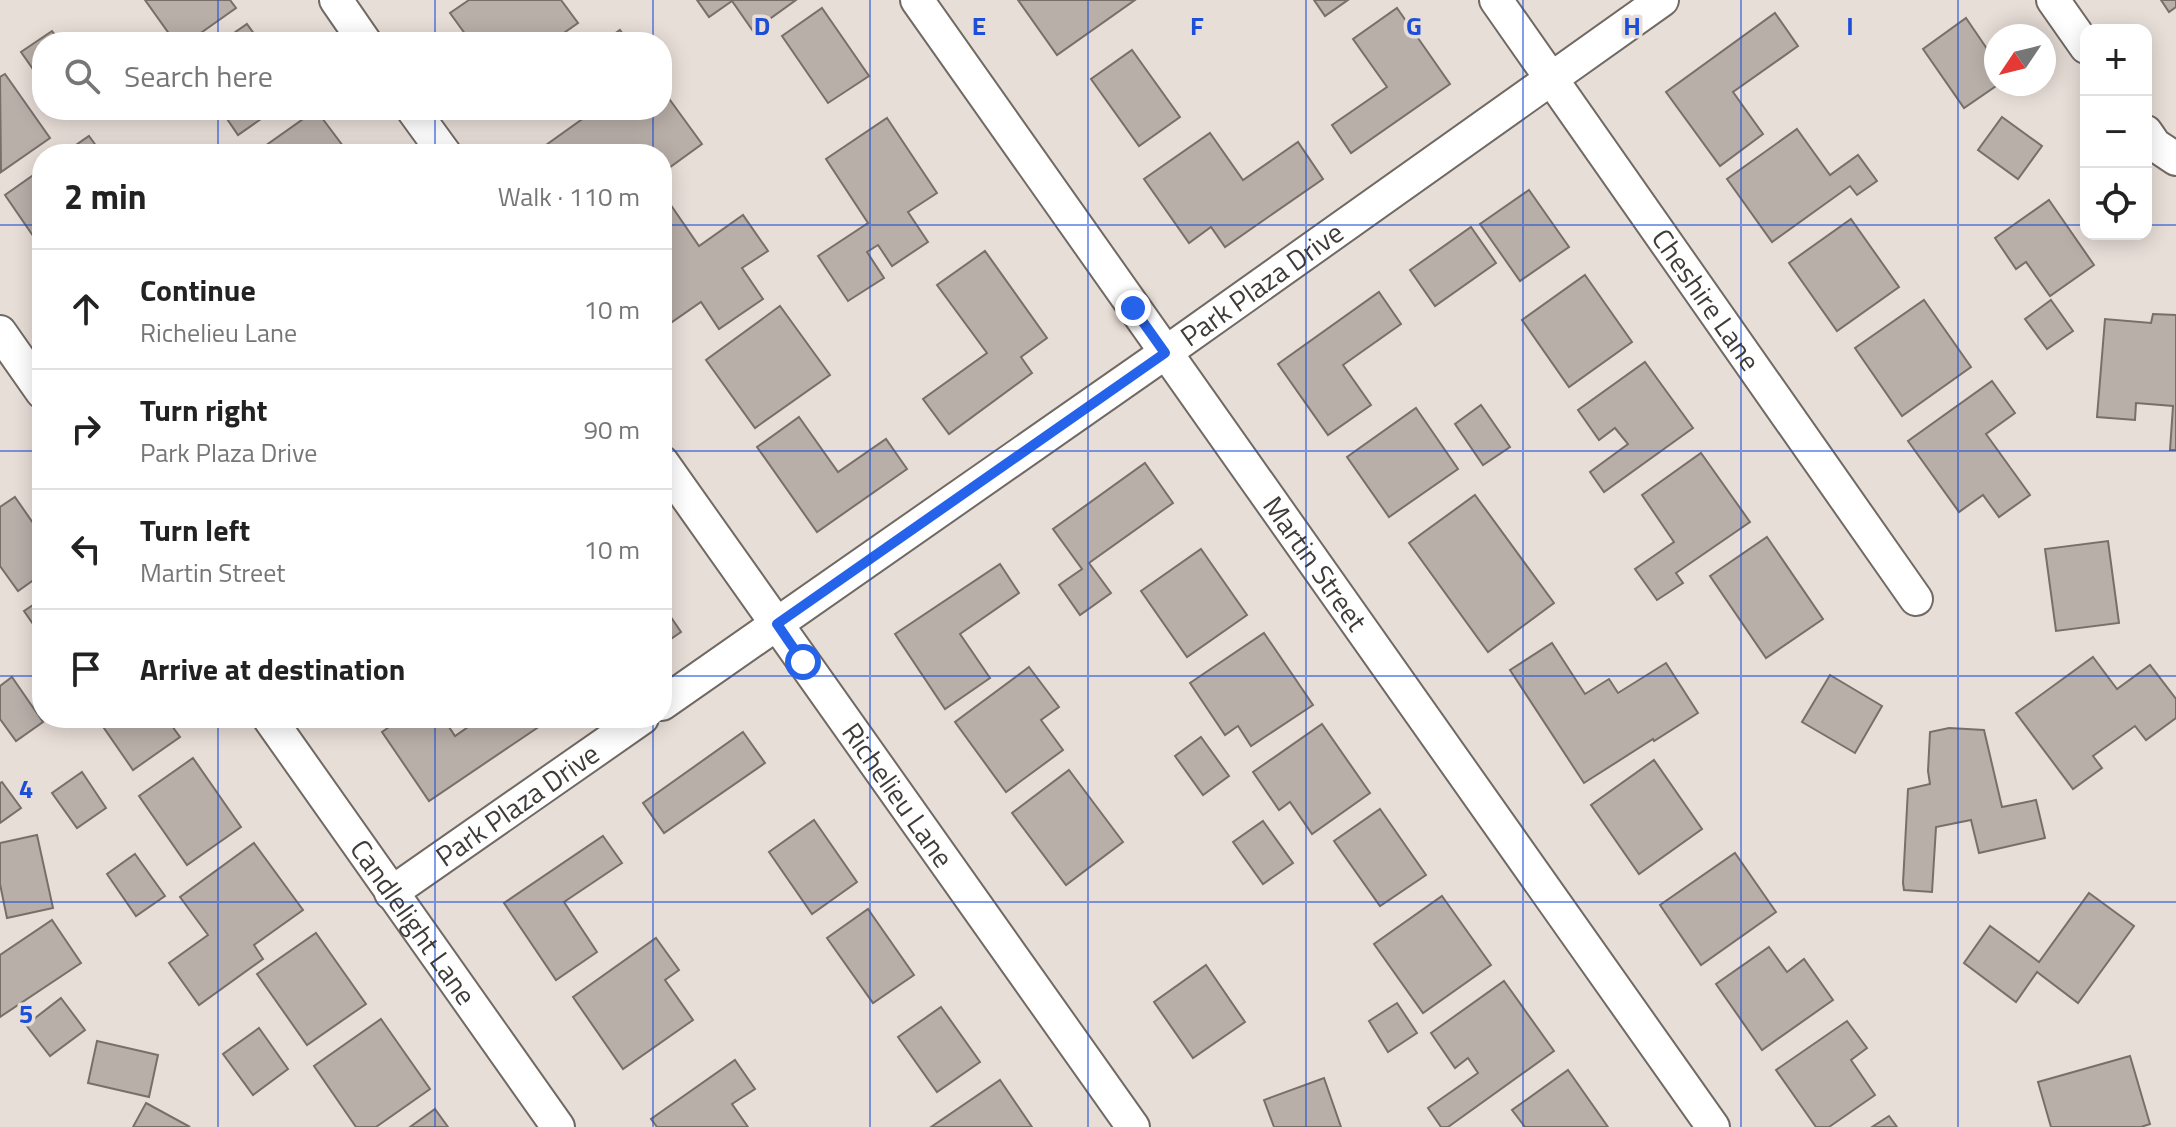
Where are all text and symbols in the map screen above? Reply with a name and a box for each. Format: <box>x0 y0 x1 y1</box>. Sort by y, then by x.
text: D <box>754 6 770 45</box>
text: E <box>972 6 986 45</box>
text: F <box>1190 6 1204 45</box>
text: G <box>1406 6 1422 45</box>
text: H <box>1623 6 1641 45</box>
text: I <box>1846 6 1854 45</box>
north arrow <box>1984 24 2056 96</box>
map controls <box>2080 24 2152 240</box>
button: + <box>2080 24 2152 96</box>
search box <box>32 32 672 120</box>
text: Search here <box>124 53 273 99</box>
icon: search <box>60 54 104 98</box>
button: − <box>2080 96 2152 168</box>
button: locate <box>2080 168 2152 240</box>
text: 2 min <box>64 170 147 222</box>
text: Walk · 110 m <box>498 177 640 216</box>
street label: Park Plaza Drive <box>1171 211 1352 357</box>
street label: Cheshire Lane <box>1642 219 1772 379</box>
text: Continue <box>140 267 256 313</box>
icon: ahead <box>64 287 108 331</box>
text: 10 m <box>583 290 640 329</box>
route end <box>1115 290 1151 326</box>
text: Richelieu Lane <box>140 313 297 352</box>
text: Turn right <box>140 387 268 433</box>
icon: right <box>64 407 108 451</box>
text: 90 m <box>583 410 640 449</box>
text: Park Plaza Drive <box>140 433 317 472</box>
street label: Martin Street <box>1253 487 1378 640</box>
text: Turn left <box>140 507 250 553</box>
icon: left <box>64 527 108 571</box>
text: 10 m <box>583 530 640 569</box>
text: Martin Street <box>140 553 285 592</box>
route start <box>785 644 821 680</box>
text: Arrive at destination <box>140 646 405 692</box>
icon: arrive <box>64 647 108 691</box>
street label: Richelieu Lane <box>832 713 965 876</box>
street label: Park Plaza Drive <box>426 732 608 877</box>
text: 4 <box>19 769 33 808</box>
street label: Candlelight Lane <box>340 830 487 1014</box>
text: 5 <box>19 994 33 1033</box>

